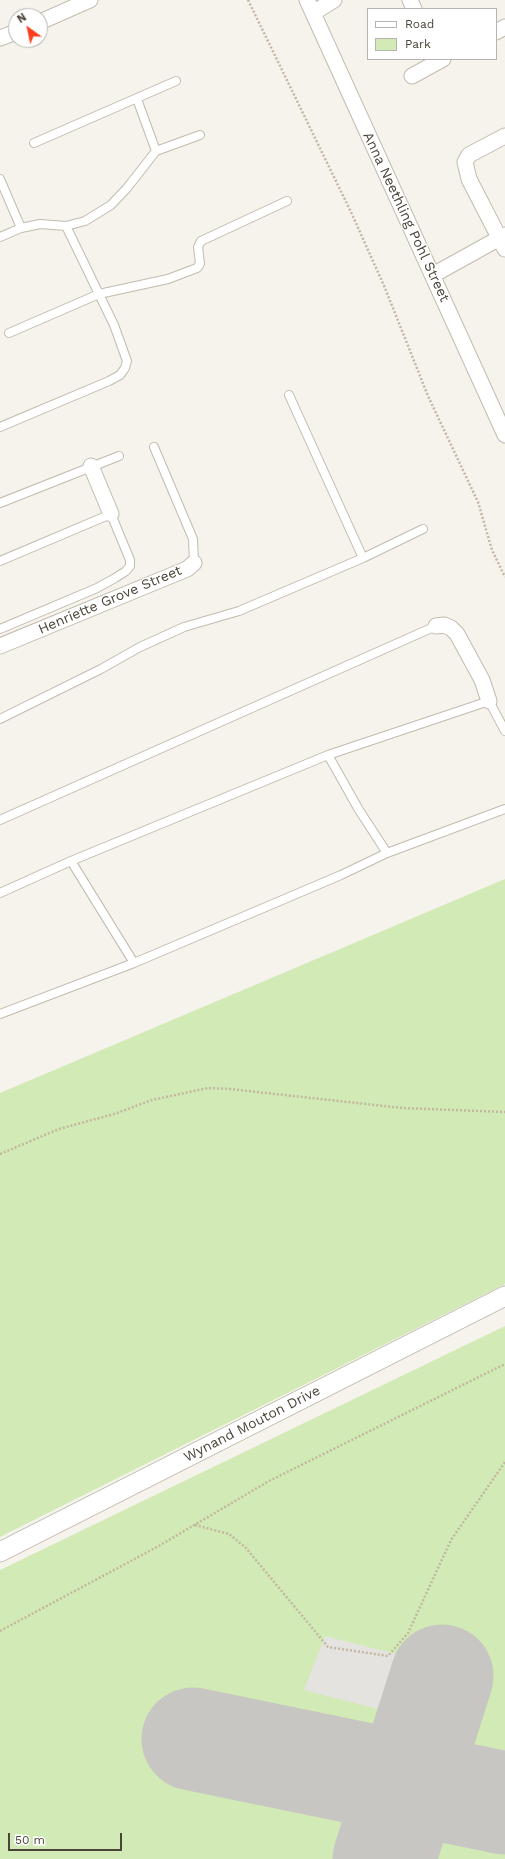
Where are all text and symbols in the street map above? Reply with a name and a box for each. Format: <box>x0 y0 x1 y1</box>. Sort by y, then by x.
north arrow <box>8 8 48 48</box>
legend <box>367 8 497 60</box>
text: N <box>15 11 29 26</box>
text: Road <box>405 17 434 31</box>
text: Park <box>405 37 431 51</box>
street label: Anna Neethling Pohl Street <box>359 129 453 305</box>
street label: Henriette Grove Street <box>36 562 184 638</box>
street label: Wynand Mouton Drive <box>181 1382 323 1466</box>
scale bar <box>10 1825 124 1851</box>
text: 50 m <box>15 1833 45 1847</box>

